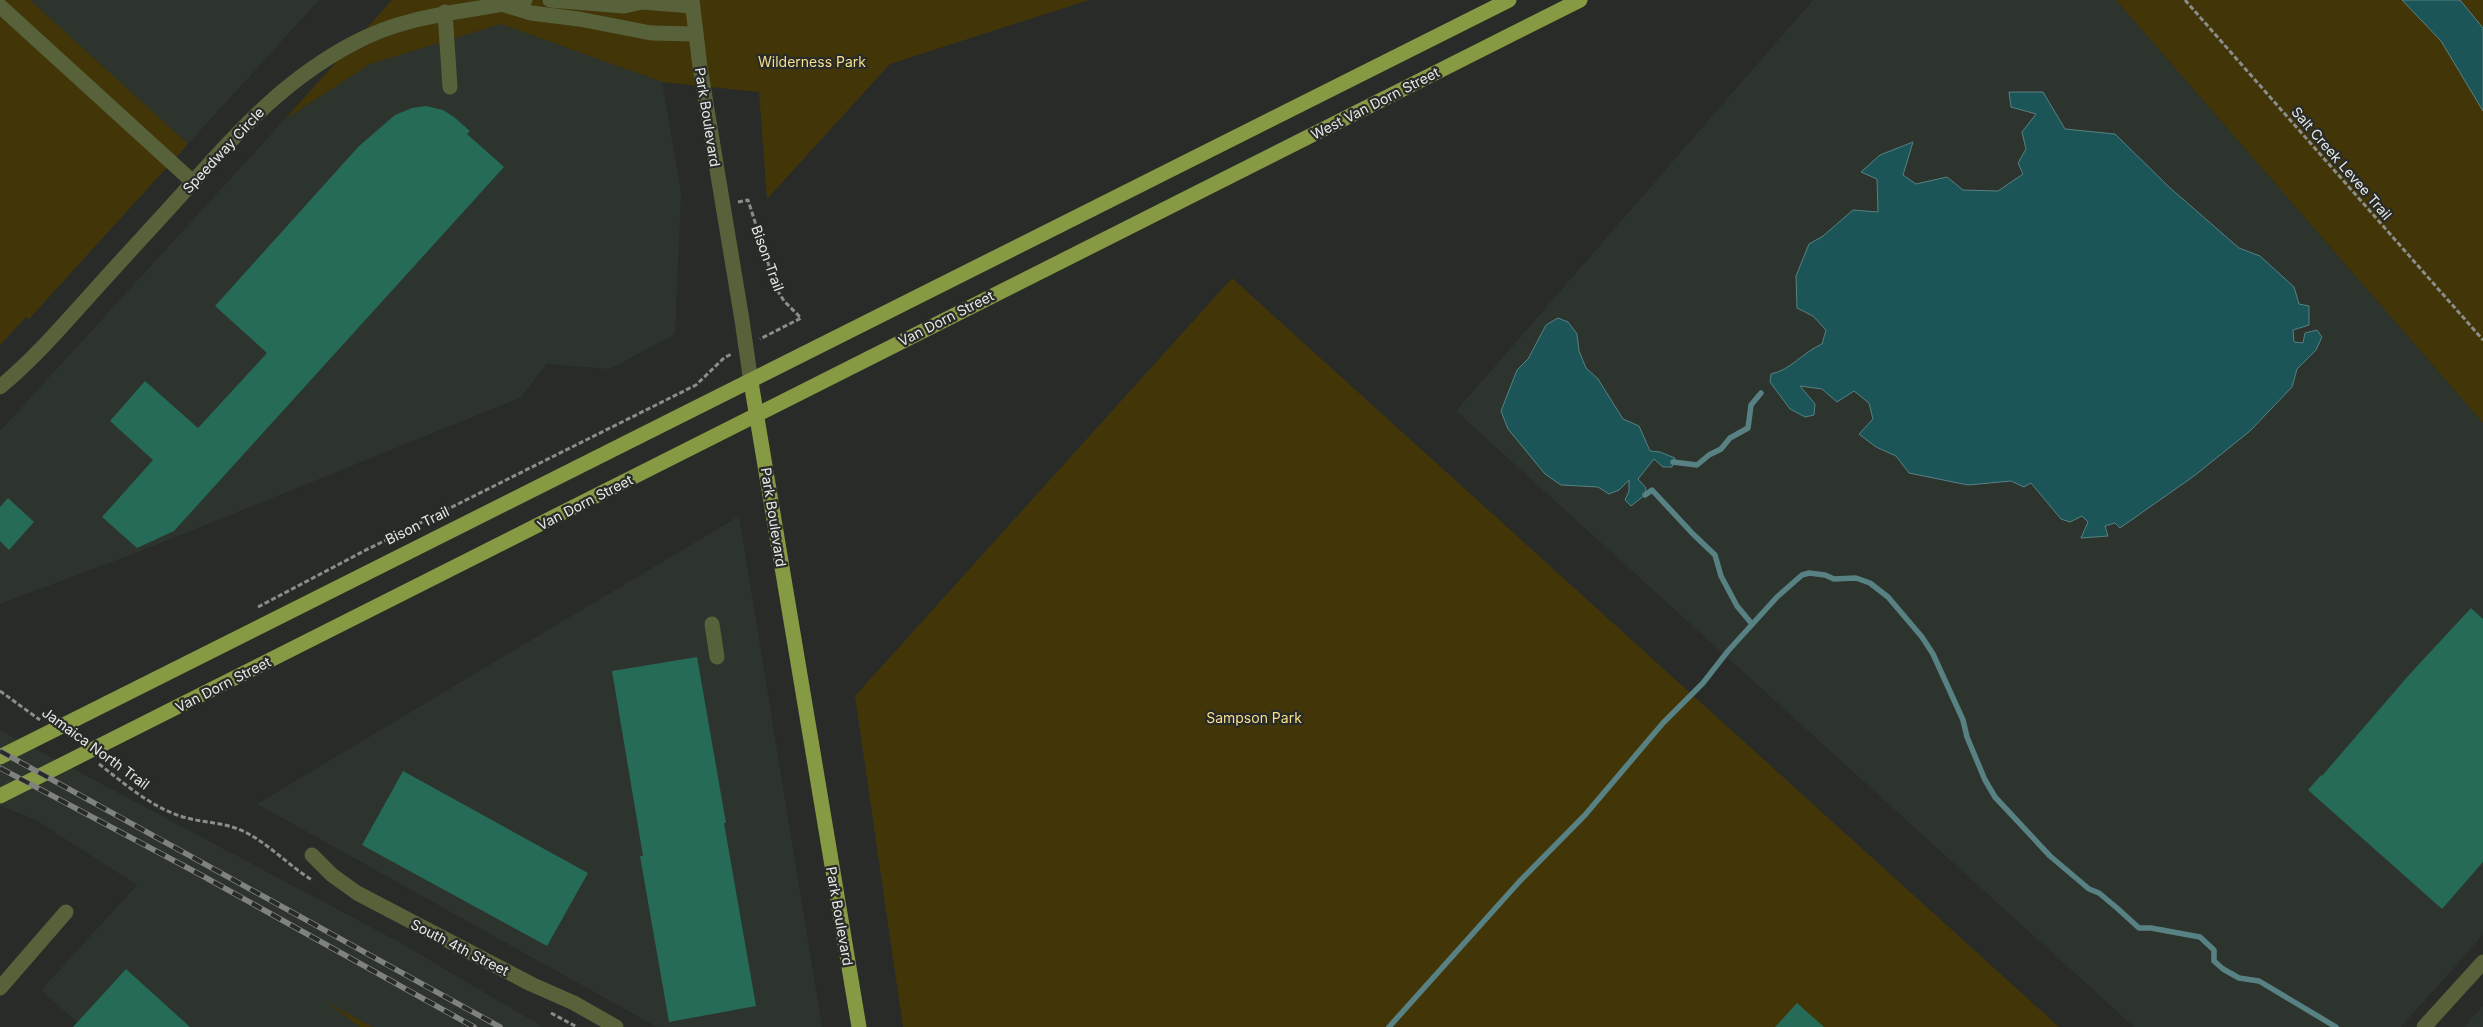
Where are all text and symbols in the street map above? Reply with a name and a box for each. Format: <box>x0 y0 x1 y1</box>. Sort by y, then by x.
park label: Wilderness Park <box>758 53 866 70</box>
street label: West Van Dorn Street <box>1308 63 1442 143</box>
street label: Park Boulevard <box>692 66 724 168</box>
street label: Speedway Circle <box>179 103 267 197</box>
street label: Salt Creek Levee Trail <box>2288 103 2396 223</box>
street label: Bison Trail <box>748 223 788 293</box>
street label: Van Dorn Street <box>895 286 997 349</box>
street label: Park Boulevard <box>758 466 790 568</box>
street label: Van Dorn Street <box>534 470 636 533</box>
street label: Bison Trail <box>382 502 452 548</box>
street label: Van Dorn Street <box>172 652 274 715</box>
street label: Jamaica North Trail <box>39 703 153 793</box>
park label: Sampson Park <box>1206 709 1302 726</box>
street label: Park Boulevard <box>823 865 857 967</box>
street label: South 4th Street <box>408 915 512 979</box>

